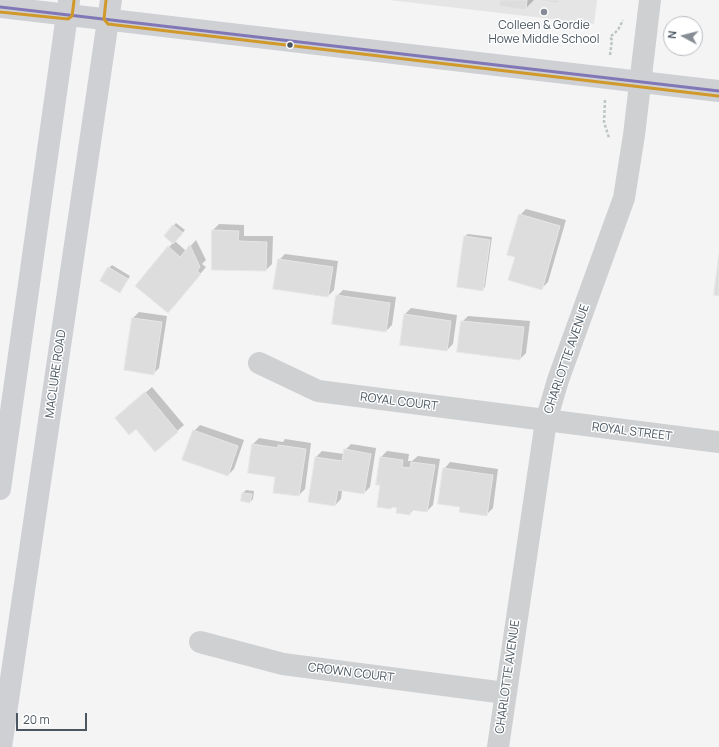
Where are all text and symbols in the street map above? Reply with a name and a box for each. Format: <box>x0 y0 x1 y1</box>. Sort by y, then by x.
marker: Colleen & Gordie Howe Middle School <box>539 7 549 17</box>
north arrow <box>663 16 703 56</box>
place label: Colleen & Gordie Howe Middle School <box>489 19 599 47</box>
text: N <box>664 30 680 39</box>
unlabelled marker <box>285 40 295 50</box>
street label: CHARLOTTE AVENUE <box>541 302 593 416</box>
street label: MACLURE ROAD <box>43 329 69 419</box>
street label: ROYAL COURT <box>359 390 439 414</box>
street label: ROYAL STREET <box>591 420 673 444</box>
street label: CHARLOTTE AVENUE <box>493 619 523 735</box>
street label: CROWN COURT <box>307 661 395 685</box>
scale bar <box>18 705 89 731</box>
text: 20 m <box>23 711 50 728</box>

